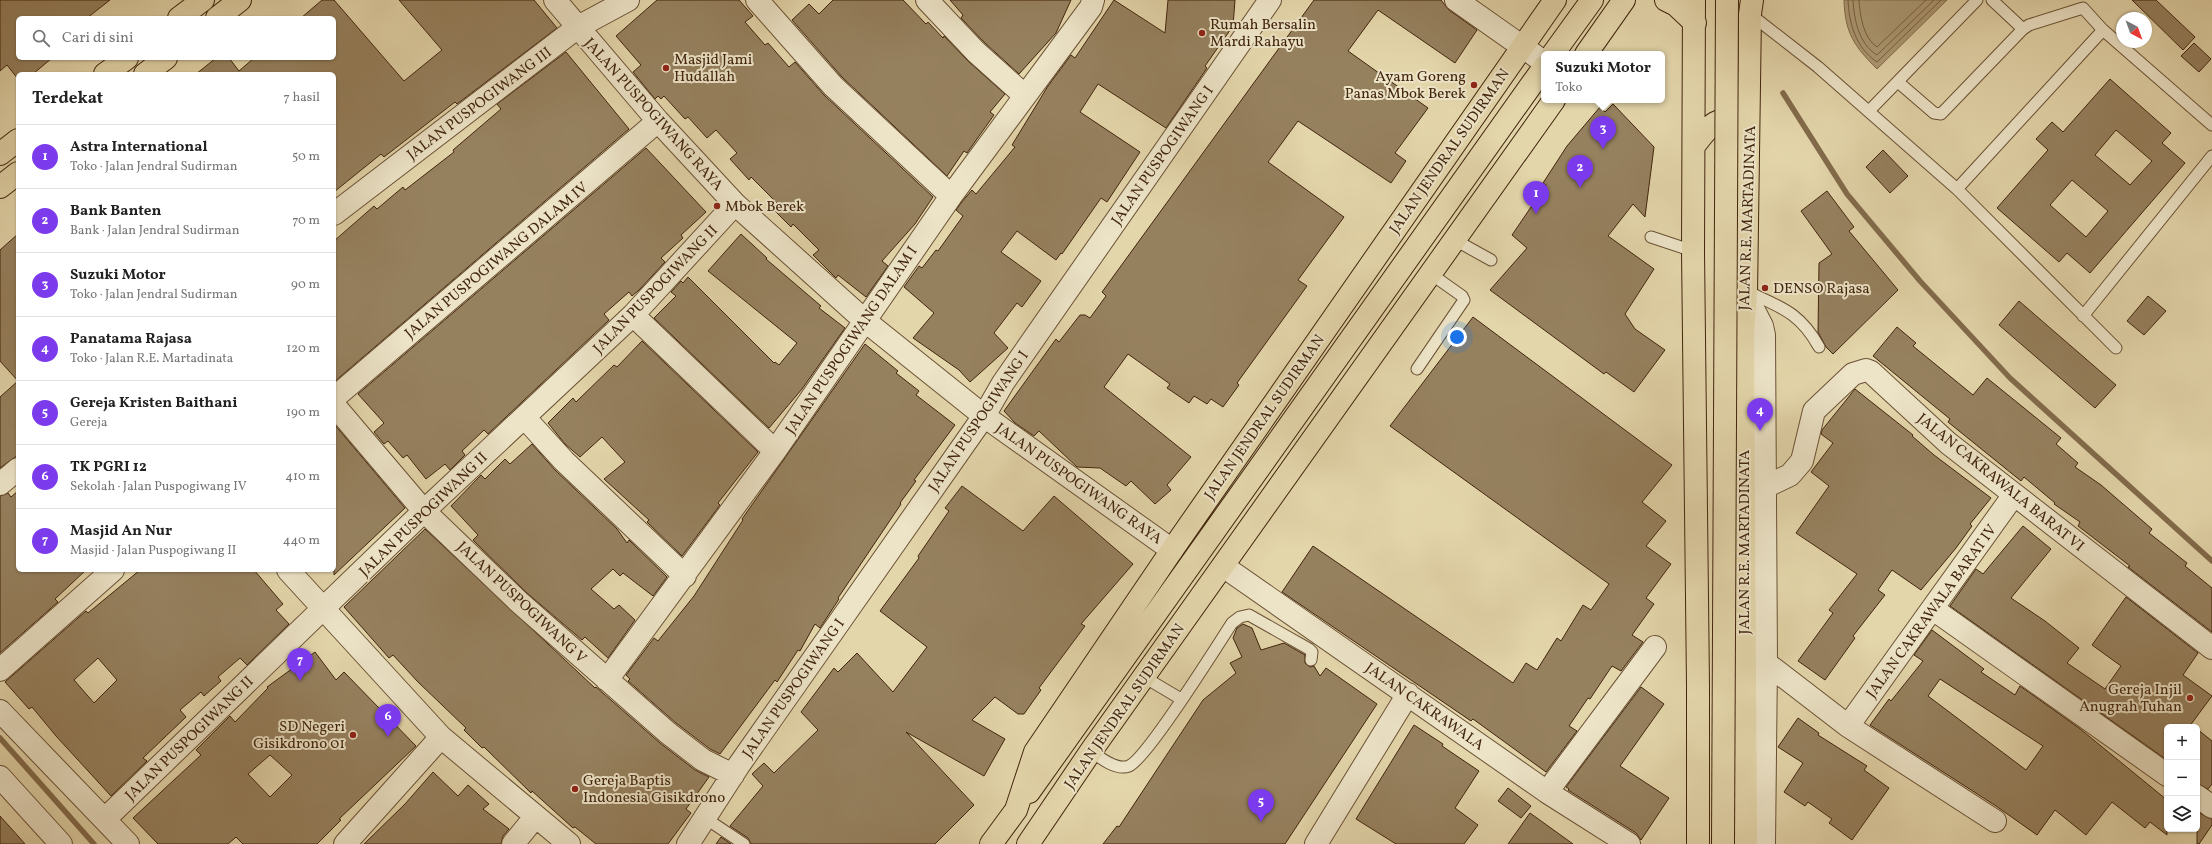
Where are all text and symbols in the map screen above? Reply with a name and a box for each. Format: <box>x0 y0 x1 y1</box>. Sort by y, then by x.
north arrow <box>2116 12 2152 48</box>
place label: Rumah Bersalin Mardi Rahayu <box>1210 15 1316 53</box>
search box <box>16 16 336 60</box>
icon: search <box>30 27 52 49</box>
text: Cari di sini <box>62 28 133 49</box>
marker: Rumah Bersalin Mardi Rahayu <box>1197 28 1207 38</box>
street label: JALAN PUSPOGIWANG RAYA <box>578 34 728 196</box>
street label: JALAN PUSPOGIWANG III <box>403 43 557 166</box>
place label: Masjid Jami Hudallah <box>674 50 752 88</box>
popup <box>1541 51 1665 103</box>
text: Suzuki Motor <box>1555 58 1651 79</box>
marker: Masjid Jami Hudallah <box>661 63 671 73</box>
street label: JALAN JENDRAL SUDIRMAN <box>1385 65 1515 239</box>
place label: Ayam Goreng Panas Mbok Berek <box>1345 67 1466 105</box>
text: Toko <box>1555 79 1582 97</box>
marker: Ayam Goreng Panas Mbok Berek <box>1469 80 1479 90</box>
street label: JALAN PUSPOGIWANG I <box>1107 82 1219 230</box>
text: Terdekat <box>32 87 103 110</box>
text: 7 hasil <box>284 89 320 107</box>
pin: 3 <box>1590 116 1616 149</box>
street label: JALAN R.E. MARTADINATA <box>1735 125 1762 311</box>
text: Astra International <box>70 137 208 158</box>
text: 1 <box>42 148 48 166</box>
text: 50 m <box>292 148 320 166</box>
pin: 2 <box>1567 155 1593 188</box>
text: Toko · Jalan Jendral Sudirman <box>70 158 237 176</box>
street label: JALAN PUSPOGIWANG DALAM IV <box>401 178 593 344</box>
pin: 1 <box>1523 181 1549 214</box>
place label: Mbok Berek <box>725 197 804 218</box>
text: Bank Banten <box>70 201 161 222</box>
marker: Mbok Berek <box>712 201 722 211</box>
text: 2 <box>42 212 48 230</box>
text: 70 m <box>292 212 320 230</box>
street label: JALAN PUSPOGIWANG II <box>589 221 723 359</box>
text: Bank · Jalan Jendral Sudirman <box>70 222 240 240</box>
street label: JALAN PUSPOGIWANG DALAM I <box>781 242 923 439</box>
text: Suzuki Motor <box>70 265 166 286</box>
text: 3 <box>42 276 48 294</box>
text: 90 m <box>291 276 320 294</box>
place label: DENSO Rajasa <box>1773 279 1870 300</box>
marker: DENSO Rajasa <box>1760 283 1770 293</box>
text: Toko · Jalan Jendral Sudirman <box>70 286 237 304</box>
your location <box>1447 327 1467 347</box>
text: Panatama Rajasa <box>70 329 192 350</box>
street label: JALAN JENDRAL SUDIRMAN <box>1200 331 1330 505</box>
text: 4 <box>41 340 49 358</box>
text: 120 m <box>286 340 320 358</box>
street label: JALAN PUSPOGIWANG I <box>924 347 1034 497</box>
text: Toko · Jalan R.E. Martadinata <box>70 350 233 368</box>
text: Gereja Kristen Baithani <box>70 393 238 414</box>
pin: 4 <box>1747 398 1773 431</box>
text: 5 <box>42 404 48 422</box>
text: 190 m <box>286 404 320 422</box>
street label: JALAN CAKRAWALA BARAT VI <box>1912 409 2088 557</box>
text: Gereja <box>70 414 107 432</box>
street label: JALAN PUSPOGIWANG RAYA <box>990 418 1166 550</box>
street label: JALAN PUSPOGIWANG II <box>355 448 493 582</box>
street label: JALAN R.E. MARTADINATA <box>1735 449 1756 634</box>
text: TK PGRI 12 <box>70 457 147 478</box>
text: 6 <box>41 468 49 486</box>
text: 410 m <box>285 468 320 486</box>
text: Sekolah · Jalan Puspogiwang IV <box>70 478 247 496</box>
text: Masjid An Nur <box>70 521 172 542</box>
street label: JALAN CAKRAWALA BARAT IV <box>1862 521 2002 703</box>
text: 7 <box>42 532 48 550</box>
text: 440 m <box>283 532 320 550</box>
street label: JALAN PUSPOGIWANG V <box>451 537 591 669</box>
text: Masjid · Jalan Puspogiwang II <box>70 542 236 560</box>
street label: JALAN PUSPOGIWANG I <box>738 615 850 763</box>
street label: JALAN JENDRAL SUDIRMAN <box>1060 620 1190 794</box>
pin: 7 <box>287 648 313 681</box>
street label: JALAN CAKRAWALA <box>1360 658 1488 757</box>
street label: JALAN PUSPOGIWANG II <box>121 672 259 806</box>
place label: Gereja Injil Anugrah Tuhan <box>2079 680 2182 718</box>
marker: Gereja Injil Anugrah Tuhan <box>2185 693 2195 703</box>
pin: 6 <box>375 704 401 737</box>
place label: SD Negeri Gisikdrono 01 <box>253 717 345 755</box>
map controls <box>2164 724 2200 832</box>
button: + <box>2164 724 2200 760</box>
marker: SD Negeri Gisikdrono 01 <box>348 730 358 740</box>
button: − <box>2164 760 2200 796</box>
place label: Gereja Baptis Indonesia Gisikdrono <box>583 771 725 809</box>
marker: Gereja Baptis Indonesia Gisikdrono <box>570 784 580 794</box>
pin: 5 <box>1248 789 1274 822</box>
button: layers <box>2164 796 2200 832</box>

